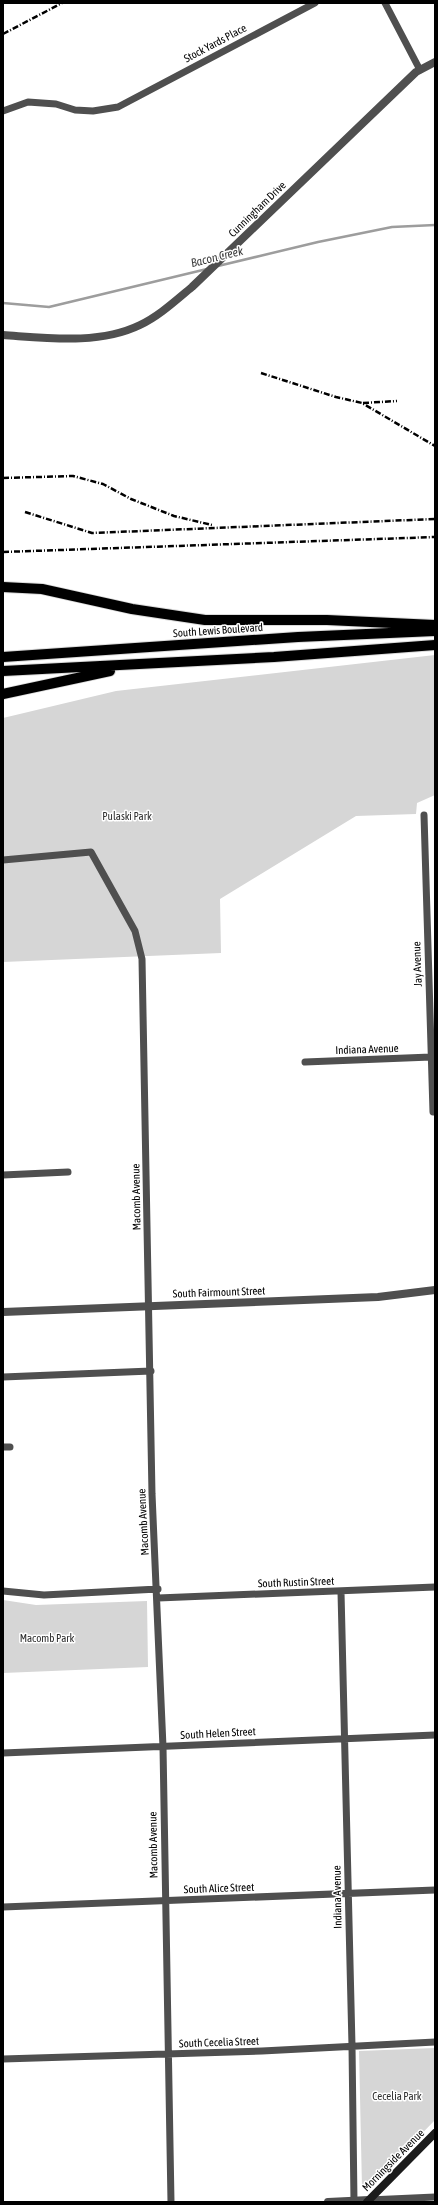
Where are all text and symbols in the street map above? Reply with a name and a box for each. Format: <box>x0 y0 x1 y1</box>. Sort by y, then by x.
street label: Stock Yards Place <box>182 22 248 64</box>
street label: Cunningham Drive <box>226 179 288 239</box>
water label: Bacon Creek <box>189 244 245 270</box>
street label: South Lewis Boulevard <box>173 621 263 639</box>
park label: Pulaski Park <box>102 810 152 822</box>
street label: Jay Avenue <box>410 941 424 987</box>
street label: Indiana Avenue <box>335 1042 399 1056</box>
street label: Macomb Avenue <box>129 1163 143 1231</box>
street label: South Fairmount Street <box>172 1284 266 1300</box>
street label: Macomb Avenue <box>135 1488 151 1556</box>
street label: South Rustin Street <box>258 1575 334 1589</box>
park label: Macomb Park <box>20 1632 75 1644</box>
street label: South Helen Street <box>180 1725 256 1741</box>
street label: Macomb Avenue <box>146 1811 160 1879</box>
street label: Indiana Avenue <box>330 1865 344 1929</box>
street label: South Alice Street <box>183 1881 255 1895</box>
street label: South Cecelia Street <box>179 2035 259 2049</box>
park label: Cecelia Park <box>372 2090 422 2102</box>
street label: Morningside Avenue <box>360 2127 426 2193</box>

